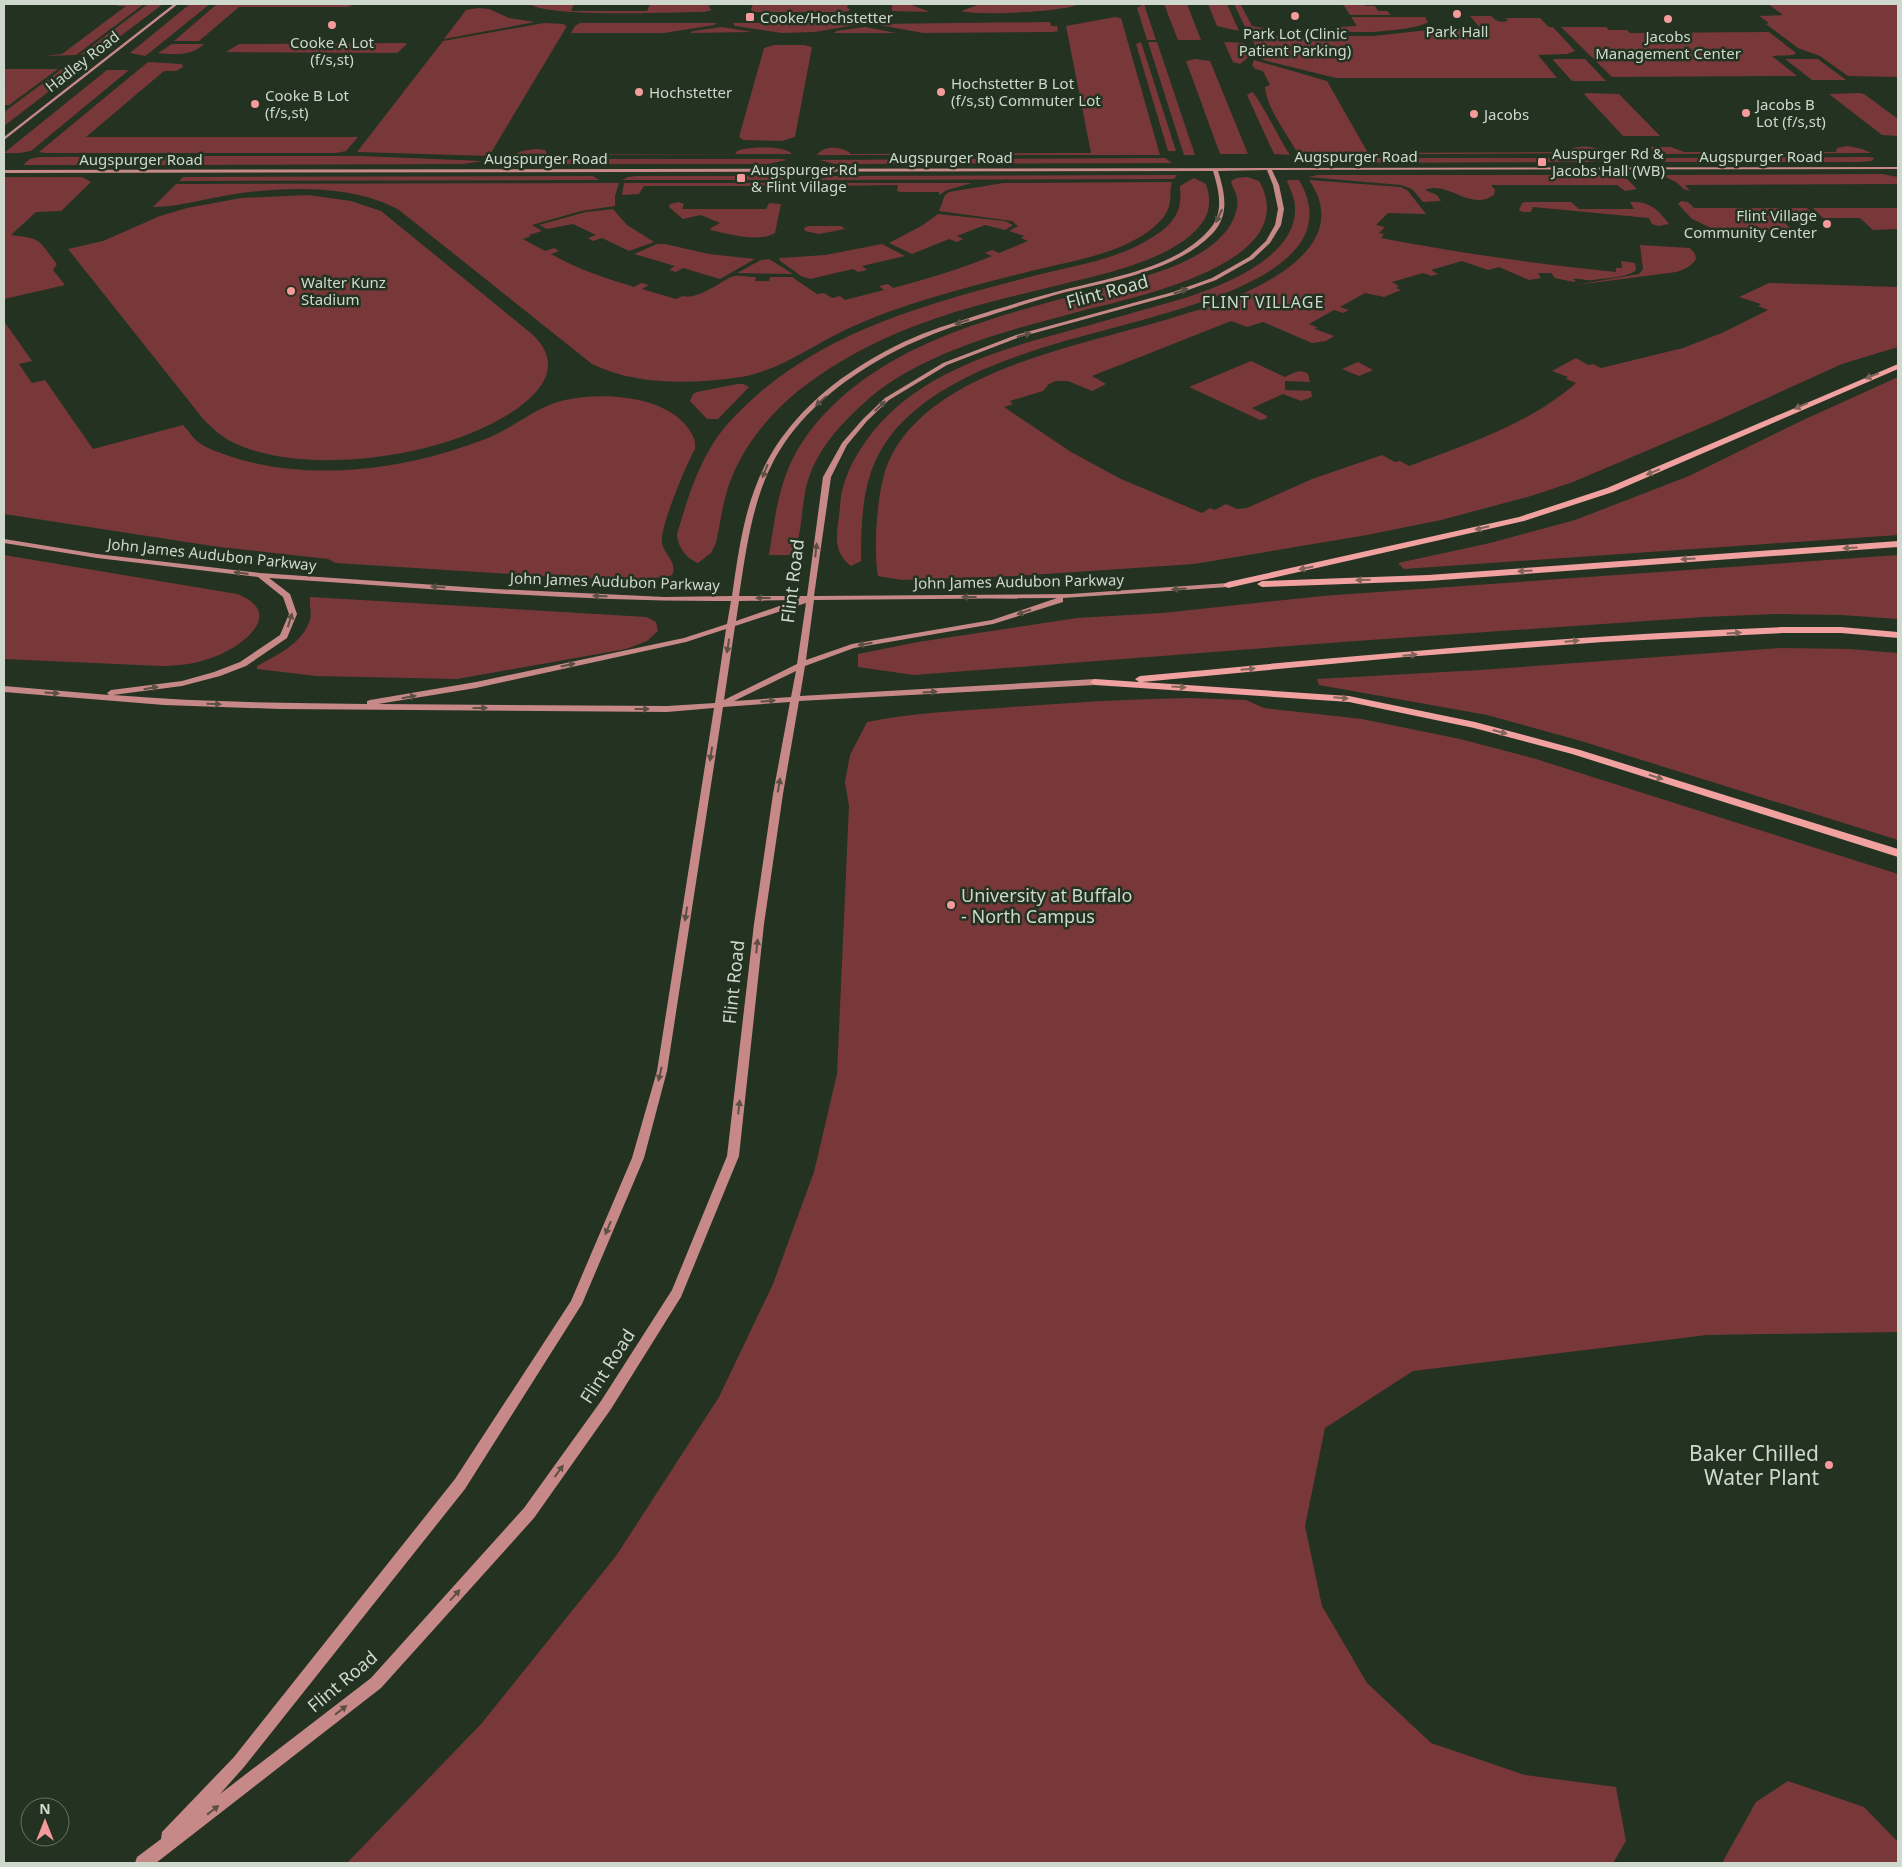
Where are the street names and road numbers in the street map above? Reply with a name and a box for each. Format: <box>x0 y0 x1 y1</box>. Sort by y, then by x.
street label: Hadley Road <box>41 26 123 96</box>
street label: Augspurger Road <box>1294 146 1418 166</box>
street label: Augspurger Road <box>1699 146 1823 166</box>
street label: Augspurger Road <box>889 147 1013 167</box>
street label: Augspurger Road <box>484 148 608 168</box>
street label: Augspurger Road <box>79 149 203 169</box>
street label: Flint Road <box>1063 269 1151 313</box>
street label: John James Audubon Parkway <box>105 533 318 575</box>
street label: Flint Road <box>775 538 809 624</box>
street label: John James Audubon Parkway <box>508 567 721 595</box>
street label: John James Audubon Parkway <box>912 569 1125 593</box>
street label: Flint Road <box>717 939 749 1025</box>
street label: Flint Road <box>574 1324 640 1408</box>
street label: Flint Road <box>302 1645 382 1717</box>

